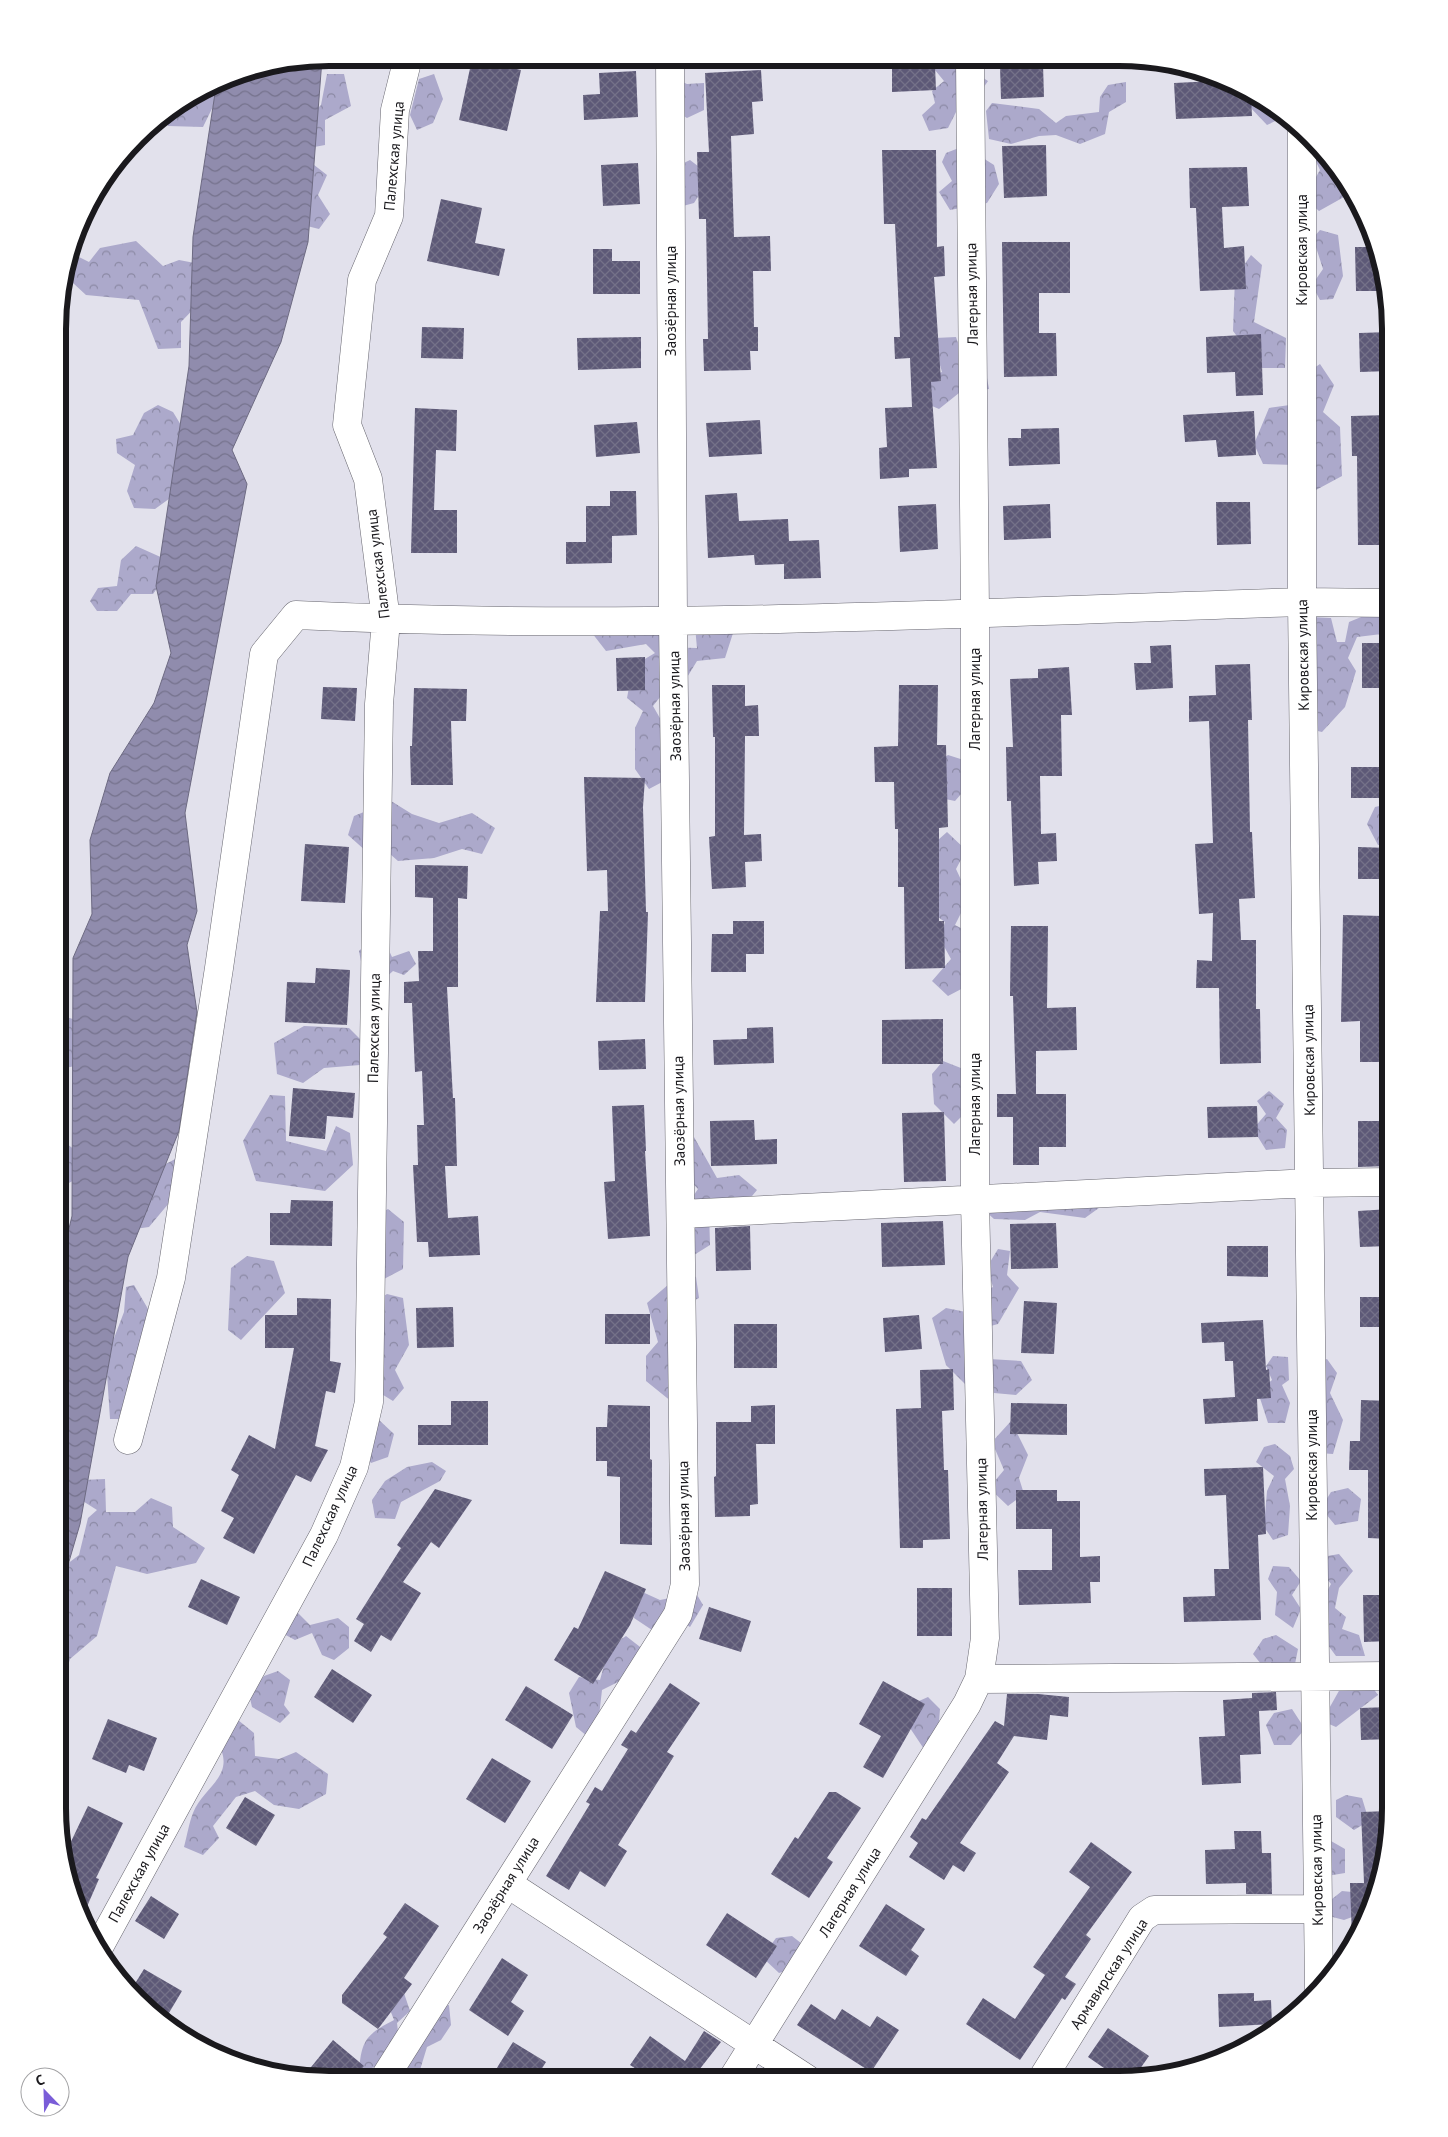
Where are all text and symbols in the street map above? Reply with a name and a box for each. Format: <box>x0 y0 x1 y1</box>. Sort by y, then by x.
street label: Палехская улица <box>379 100 408 212</box>
street label: Кировская улица <box>1292 194 1311 306</box>
street label: Лагерная улица <box>961 243 982 347</box>
street label: Заозёрная улица <box>661 246 680 356</box>
street label: Палехская улица <box>361 508 394 620</box>
street label: Кировская улица <box>1292 599 1313 711</box>
street label: Лагерная улица <box>965 648 984 751</box>
street label: Заозёрная улица <box>664 650 685 762</box>
street label: Палехская улица <box>363 973 384 1083</box>
street label: Кировская улица <box>1298 1004 1319 1116</box>
street label: Лагерная улица <box>965 1053 984 1156</box>
street label: Заозёрная улица <box>668 1055 689 1167</box>
street label: Кировская улица <box>1302 1409 1321 1521</box>
street label: Лагерная улица <box>971 1458 992 1562</box>
street label: Заозёрная улица <box>673 1460 694 1572</box>
street label: Палехская улица <box>298 1462 361 1570</box>
street label: Кировская улица <box>1306 1814 1327 1926</box>
street label: Палехская улица <box>104 1820 174 1926</box>
street label: Заозёрная улица <box>468 1833 543 1937</box>
street label: Лагерная улица <box>814 1843 885 1941</box>
street label: Армавирская улица <box>1066 1915 1152 2033</box>
north arrow <box>20 2067 70 2117</box>
text: С <box>33 2070 47 2090</box>

